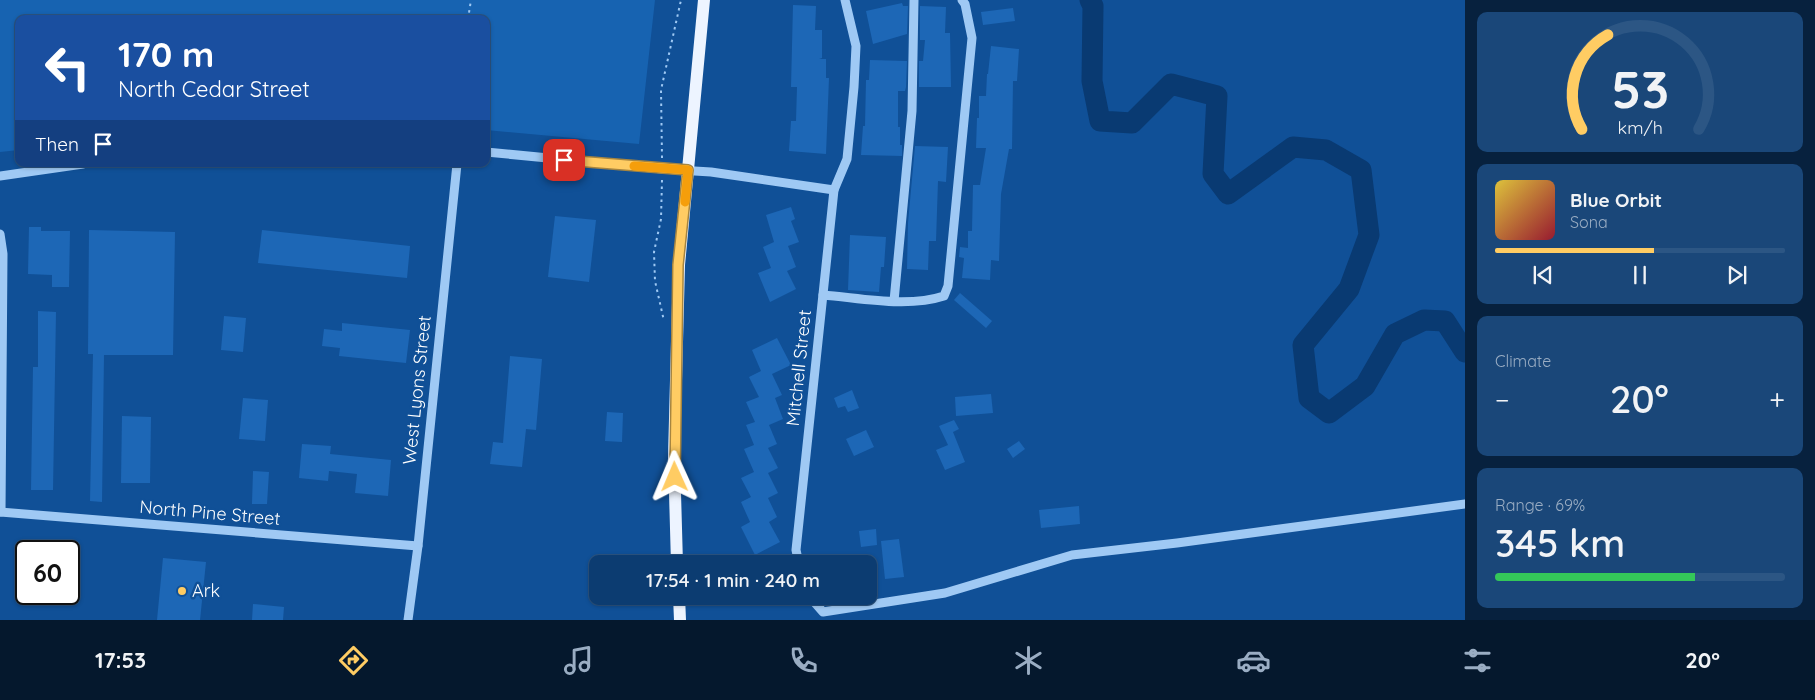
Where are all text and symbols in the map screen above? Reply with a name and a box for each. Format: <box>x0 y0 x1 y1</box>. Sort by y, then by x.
text: 170 m <box>118 32 214 76</box>
icon: left <box>35 35 100 100</box>
text: 53 <box>1611 56 1669 121</box>
text: North Cedar Street <box>118 75 310 103</box>
text: km/h <box>1617 116 1663 138</box>
icon: arrive <box>89 130 117 158</box>
text: Then <box>35 132 79 156</box>
pin <box>543 139 585 181</box>
icon: arrive <box>550 146 578 174</box>
text: Blue Orbit <box>1570 188 1662 212</box>
text: Sona <box>1570 212 1608 232</box>
icon: previous <box>1529 261 1557 289</box>
icon: pause <box>1626 261 1654 289</box>
icon: next <box>1723 261 1751 289</box>
street label: Mitchell Street <box>781 309 816 427</box>
street label: West Lyons Street <box>397 314 436 466</box>
text: Climate <box>1495 351 1551 371</box>
text: 20° <box>1610 375 1669 423</box>
text: − <box>1495 382 1510 417</box>
text: + <box>1769 382 1785 417</box>
position arrow <box>648 450 700 502</box>
street label: North Pine Street <box>139 495 281 530</box>
text: Range · 69% <box>1495 495 1585 515</box>
text: 345 km <box>1495 519 1625 567</box>
speed limit sign: 60 <box>15 540 80 605</box>
text: 17:54 · 1 min · 240 m <box>646 568 820 592</box>
place label: Ark <box>192 579 220 602</box>
marker: Ark <box>176 585 188 597</box>
icon: directions <box>336 643 371 678</box>
icon: music <box>561 643 596 678</box>
icon: phone <box>786 643 821 678</box>
icon: climate <box>1011 643 1046 678</box>
icon: car <box>1236 643 1271 678</box>
icon: filters <box>1460 643 1495 678</box>
text: 17:53 <box>95 646 146 674</box>
text: 20° <box>1685 646 1720 674</box>

